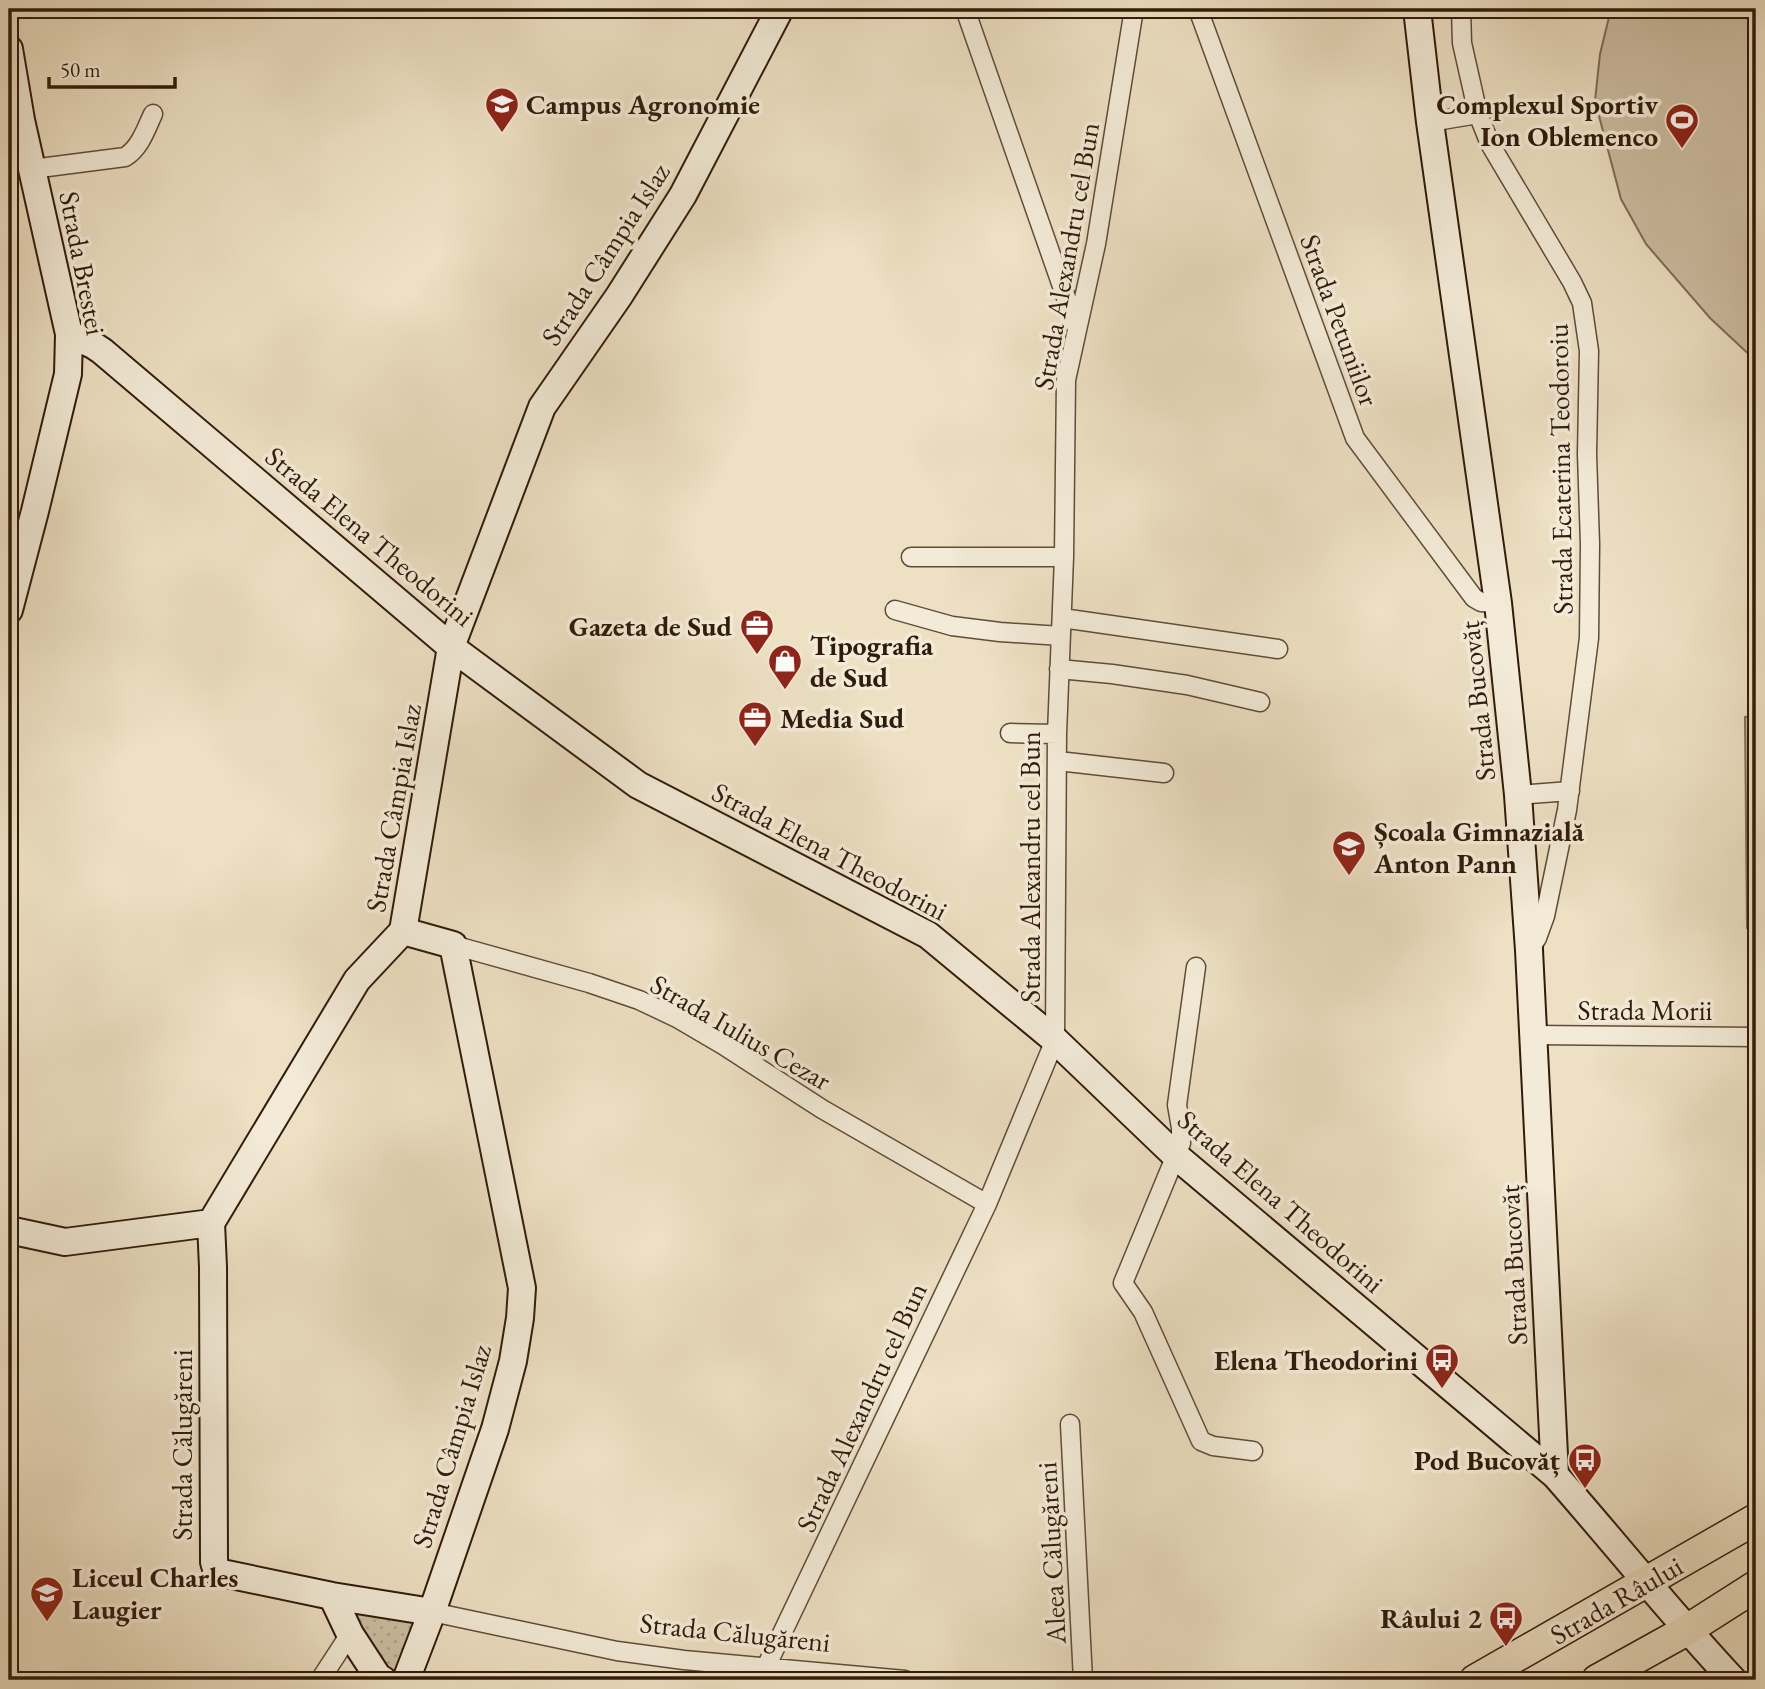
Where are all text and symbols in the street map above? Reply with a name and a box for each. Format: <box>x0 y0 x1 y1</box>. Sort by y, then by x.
scale bar <box>49 46 175 90</box>
text: 50 m <box>60 56 101 83</box>
school or university icon: Campus Agronomie <box>483 85 521 134</box>
place label: Campus Agronomie <box>526 86 760 122</box>
place label: Complexul Sportiv Ion Oblemenco <box>1436 86 1658 154</box>
sports icon: Complexul Sportiv Ion Oblemenco <box>1663 101 1701 150</box>
street label: Strada Alexandru cel Bun <box>1025 119 1107 393</box>
street label: Strada Câmpia Islaz <box>533 155 678 352</box>
street label: Strada Brestei <box>51 188 115 338</box>
street label: Strada Petuniilor <box>1292 229 1388 411</box>
street label: Strada Ecaterina Teodoroiu <box>1539 323 1581 615</box>
street label: Strada Elena Theodorini <box>258 438 482 634</box>
office icon: Gazeta de Sud <box>738 607 776 656</box>
place label: Gazeta de Sud <box>569 608 733 644</box>
street label: Strada Bucovăț <box>1451 619 1503 783</box>
place label: Tipografia de Sud <box>810 627 934 695</box>
shop icon: Tipografia de Sud <box>766 642 804 691</box>
office icon: Media Sud <box>736 699 774 748</box>
place label: Media Sud <box>780 700 905 736</box>
street label: Strada Câmpia Islaz <box>357 701 429 915</box>
street label: Strada Alexandru cel Bun <box>1012 731 1048 1003</box>
street label: Strada Elena Theodorini <box>706 774 954 928</box>
place label: Școala Gimnazială Anton Pann <box>1373 813 1585 881</box>
school or university icon: Școala Gimnazială Anton Pann <box>1330 828 1368 877</box>
street label: Strada Iulius Cezar <box>644 966 838 1099</box>
street label: Strada Morii <box>1578 992 1713 1028</box>
street label: Strada Elena Theodorini <box>1170 1102 1392 1301</box>
street label: Strada Bucovăț <box>1491 1184 1535 1346</box>
street label: Strada Alexandru cel Bun <box>787 1276 935 1538</box>
street label: Strada Câmpia Islaz <box>403 1340 499 1552</box>
bus stop icon: Elena Theodorini <box>1423 1341 1461 1390</box>
place label: Elena Theodorini <box>1214 1342 1418 1378</box>
street label: Strada Călugăreni <box>164 1349 200 1541</box>
bus stop icon: Pod Bucovăț <box>1566 1441 1604 1490</box>
place label: Pod Bucovăț <box>1414 1442 1560 1478</box>
street label: Aleea Călugăreni <box>1028 1461 1074 1646</box>
street label: Strada Râului <box>1543 1547 1689 1652</box>
place label: Liceul Charles Laugier <box>72 1559 238 1627</box>
school or university icon: Liceul Charles Laugier <box>28 1574 66 1623</box>
bus stop icon: Râului 2 <box>1487 1599 1525 1648</box>
place label: Râului 2 <box>1380 1600 1482 1636</box>
street label: Strada Călugăreni <box>638 1604 832 1660</box>

